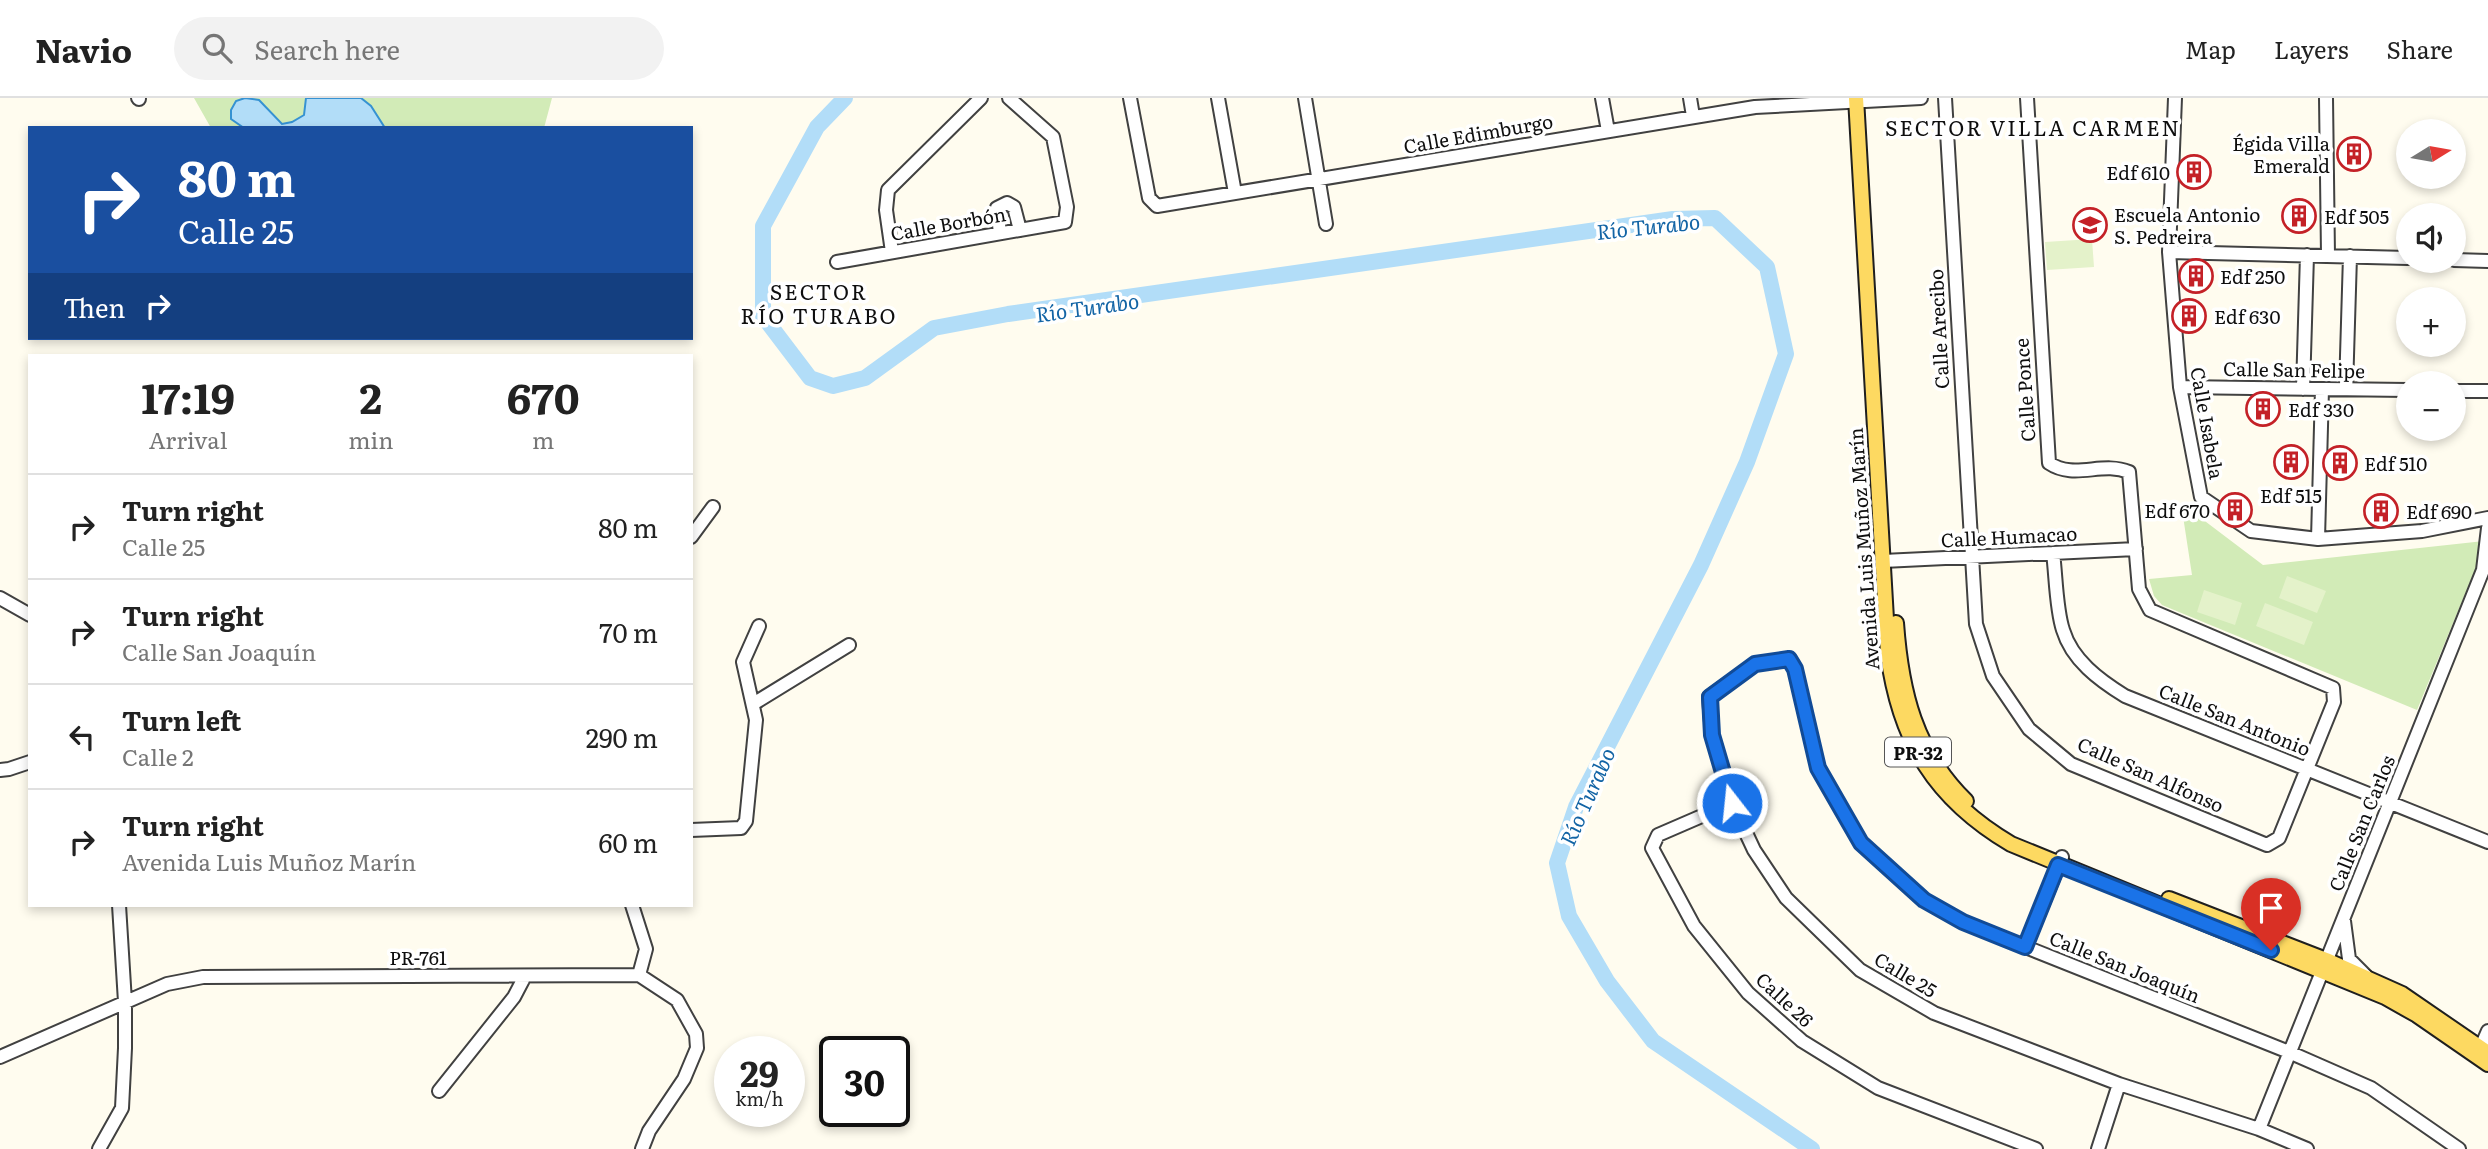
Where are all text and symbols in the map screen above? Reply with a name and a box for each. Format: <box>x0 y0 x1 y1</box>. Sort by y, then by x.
search box <box>174 17 664 80</box>
text: Navio <box>35 24 132 73</box>
icon: search <box>198 29 236 67</box>
text: Search here <box>254 29 400 68</box>
text: Map <box>2185 31 2236 66</box>
text: Layers <box>2274 31 2348 66</box>
text: Share <box>2386 31 2453 66</box>
street label: Calle Edimburgo <box>1401 106 1555 160</box>
district label: SECTOR VILLA CARMEN <box>1885 111 2181 142</box>
north arrow <box>2396 119 2466 189</box>
map controls <box>2396 119 2466 441</box>
place label: Égida Villa Emerald <box>2232 129 2331 179</box>
building icon: Égida Villa Emerald <box>2335 135 2373 173</box>
text: 80 m <box>178 139 296 212</box>
building icon: Edf 610 <box>2175 153 2213 191</box>
icon: right <box>63 154 154 245</box>
place label: Edf 610 <box>2106 158 2170 186</box>
building icon: Edf 505 <box>2280 197 2318 235</box>
street label: Calle Borbón <box>888 199 1008 247</box>
place label: Escuela Antonio S. Pedreira <box>2114 200 2260 250</box>
place label: Edf 505 <box>2324 202 2390 230</box>
button: sound <box>2396 203 2466 273</box>
water label: Río Turabo <box>1595 204 1701 246</box>
text: Calle 25 <box>178 206 294 254</box>
school or university icon: Escuela Antonio S. Pedreira <box>2071 206 2109 244</box>
building icon: Edf 250 <box>2177 257 2215 295</box>
place label: Edf 250 <box>2220 262 2285 290</box>
street label: Calle Arecibo <box>1921 268 1955 390</box>
district label: SECTOR RÍO TURABO <box>741 275 897 330</box>
water label: Río Turabo <box>1033 283 1141 329</box>
text: Then <box>63 287 125 326</box>
icon: right <box>139 287 177 325</box>
button: + <box>2396 287 2466 357</box>
building icon: Edf 630 <box>2170 297 2208 335</box>
place label: Edf 630 <box>2214 302 2280 330</box>
street label: Calle Ponce <box>2006 337 2042 443</box>
street label: Calle San Felipe <box>2223 354 2365 384</box>
text: 17:19 <box>141 365 235 427</box>
text: 2 <box>360 365 382 427</box>
text: 670 <box>507 365 580 427</box>
street label: Calle Isabela <box>2184 365 2232 482</box>
button: − <box>2396 371 2466 441</box>
building icon: Edf 330 <box>2244 390 2282 428</box>
place label: Edf 330 <box>2288 395 2354 423</box>
text: Arrival <box>149 422 227 456</box>
text: min <box>348 422 393 456</box>
text: m <box>532 422 554 456</box>
street label: Avenida Luis Muñoz Marín <box>1841 427 1885 671</box>
building icon: Edf 515 <box>2272 443 2310 481</box>
building icon: Edf 510 <box>2321 444 2359 482</box>
place label: Edf 510 <box>2364 449 2427 477</box>
place label: Edf 515 <box>2260 481 2322 509</box>
text: Turn right <box>122 490 264 529</box>
building icon: Edf 670 <box>2216 491 2254 529</box>
building icon: Edf 690 <box>2362 492 2400 530</box>
place label: Edf 670 <box>2144 496 2210 524</box>
place label: Edf 690 <box>2406 497 2472 525</box>
text: 80 m <box>598 507 658 546</box>
icon: right <box>63 508 101 546</box>
street label: Calle Humacao <box>1940 518 2078 554</box>
text: Calle 25 <box>122 529 205 563</box>
text: Turn right <box>122 595 264 634</box>
text: 70 m <box>599 612 658 651</box>
icon: right <box>63 613 101 651</box>
text: Calle San Joaquín <box>122 634 316 668</box>
street label: Calle San Antonio <box>2155 676 2315 762</box>
text: Turn left <box>122 700 241 739</box>
text: 290 m <box>586 717 658 756</box>
icon: left <box>63 718 101 756</box>
street label: Calle San Alfonso <box>2073 729 2229 819</box>
road number: PR-32 <box>1885 738 1951 766</box>
text: Calle 2 <box>122 739 194 773</box>
water label: Río Turabo <box>1551 742 1621 850</box>
street label: Calle San Carlos <box>2321 750 2401 895</box>
position arrow <box>1695 766 1769 840</box>
text: Turn right <box>122 805 264 844</box>
text: 60 m <box>599 822 658 861</box>
icon: right <box>63 823 101 861</box>
text: Avenida Luis Muñoz Marín <box>122 844 416 878</box>
pin <box>2241 878 2301 950</box>
icon: arrive <box>2252 889 2290 927</box>
street label: Calle San Joaquín <box>2045 923 2205 1009</box>
street label: PR-761 <box>389 943 447 971</box>
street label: Calle 25 <box>1869 944 1943 1004</box>
street label: Calle 26 <box>1750 965 1820 1033</box>
speed limit sign: 30 <box>819 1036 910 1127</box>
text: 29 <box>740 1046 779 1098</box>
text: km/h <box>736 1085 783 1112</box>

